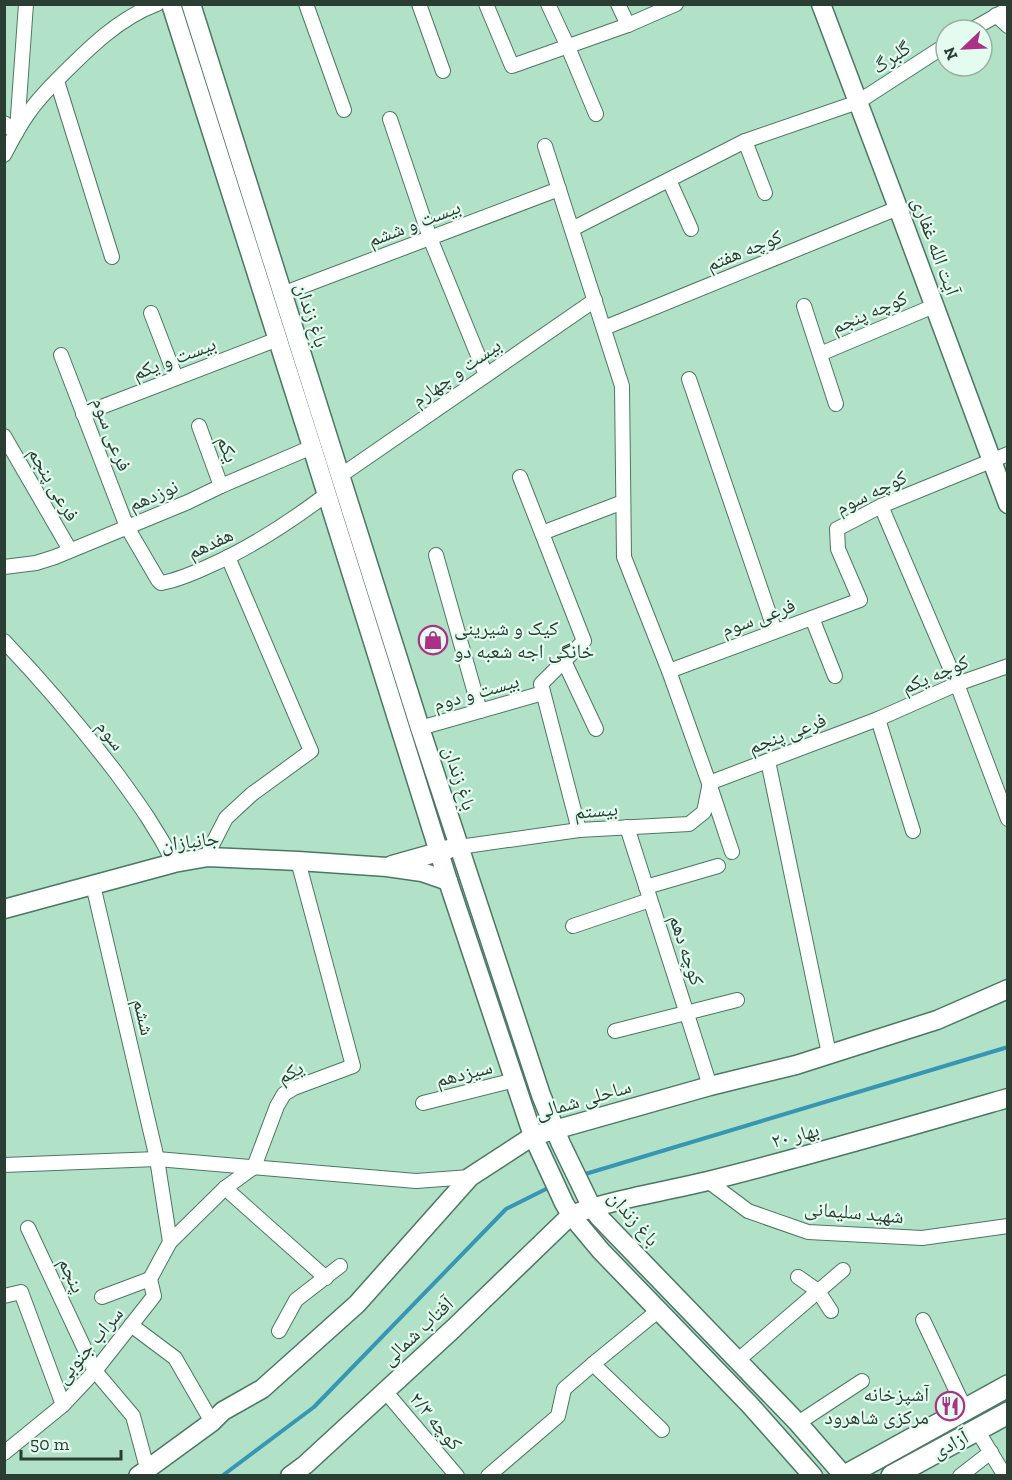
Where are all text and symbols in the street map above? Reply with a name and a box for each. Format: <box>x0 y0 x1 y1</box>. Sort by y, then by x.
north arrow <box>934 18 994 78</box>
street label: گلبرگ <box>867 35 915 79</box>
text: N <box>940 44 962 63</box>
street label: بیست و ششم <box>364 194 465 254</box>
street label: آیت الله غفاری <box>907 194 965 299</box>
street label: کوچه هفتم <box>703 224 786 278</box>
street label: باغ زندان <box>289 280 334 351</box>
street label: کوچه پنجم <box>827 285 912 341</box>
street label: بیست و یکم <box>129 331 220 387</box>
street label: بیست و چهارم <box>407 332 506 413</box>
street label: فرعی سوم <box>85 394 137 475</box>
street label: یکم <box>210 432 244 466</box>
street label: فرعی پنجم <box>22 443 85 526</box>
street label: کوچه سوم <box>831 464 911 521</box>
street label: نوزدهم <box>125 474 182 518</box>
street label: هفدهم <box>183 522 238 566</box>
street label: فرعی سوم <box>718 593 799 643</box>
place label: کیک و شیرینی خانگی اجه شعبه دو <box>454 616 595 663</box>
shop icon: کیک و شیرینی خانگی اجه شعبه دو <box>417 624 449 656</box>
street label: کوچه یکم <box>898 649 973 701</box>
street label: بیست و دوم <box>430 668 522 718</box>
street label: فرعی پنجم <box>745 707 830 761</box>
street label: سوم <box>90 715 130 756</box>
street label: باغ زندان <box>437 743 482 814</box>
street label: بیستم <box>573 796 619 826</box>
street label: جانبازان <box>160 825 221 856</box>
street label: کوچه دهم <box>662 912 710 989</box>
street label: ششم <box>126 996 160 1038</box>
street label: سیزدهم <box>433 1054 495 1094</box>
street label: یکم <box>273 1055 308 1091</box>
street label: ساحلی شمالی <box>532 1074 634 1124</box>
street label: بهار ۲۰ <box>769 1117 821 1153</box>
street label: باغ زندان <box>602 1185 665 1252</box>
street label: شهید سلیمانی <box>803 1196 905 1228</box>
street label: پنجم <box>52 1253 91 1298</box>
street label: آفتاب شمالی <box>376 1291 459 1370</box>
street label: سراب جنوبی <box>50 1302 128 1388</box>
place label: آشپزخانه مرکزی شاهرود <box>824 1382 930 1429</box>
street label: کوچه ۲/۳ <box>405 1387 467 1455</box>
restaurant icon: آشپزخانه مرکزی شاهرود <box>934 1390 966 1422</box>
scale bar <box>21 1423 122 1461</box>
street label: آزادی <box>928 1424 973 1463</box>
text: 50 m <box>30 1433 70 1455</box>

